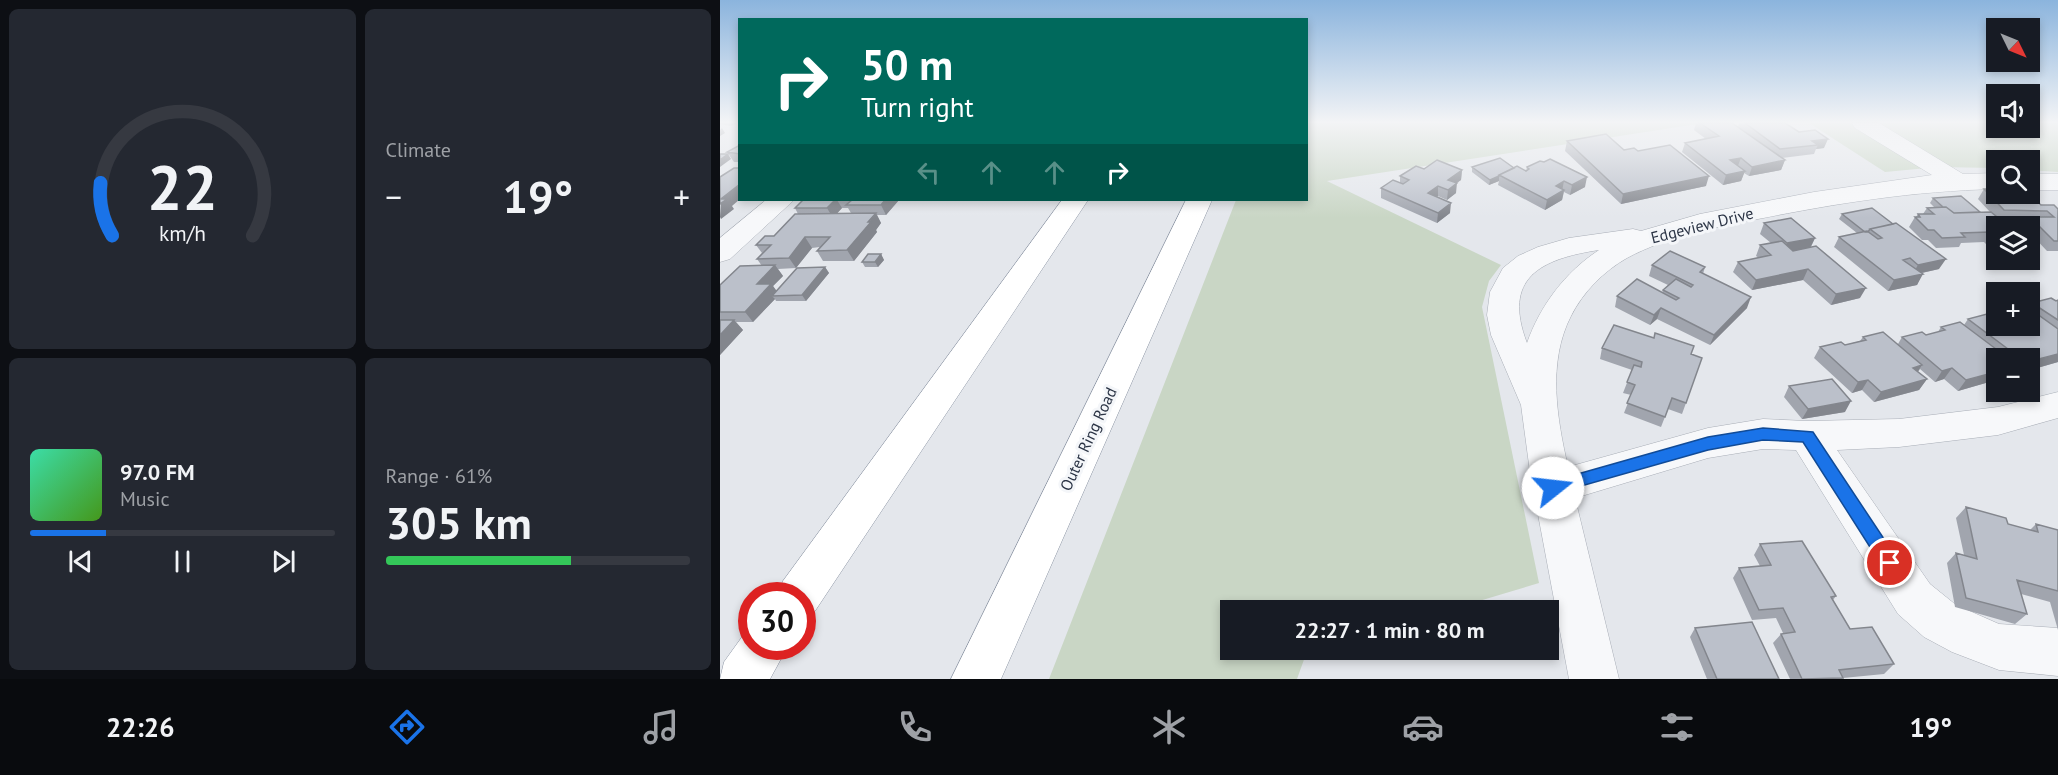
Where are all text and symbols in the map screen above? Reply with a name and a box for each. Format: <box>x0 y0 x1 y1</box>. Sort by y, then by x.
north arrow <box>1986 18 2040 72</box>
map controls <box>1986 18 2040 402</box>
text: 50 m <box>861 37 953 92</box>
icon: right <box>762 42 840 120</box>
button: sound <box>1986 84 2040 138</box>
text: Turn right <box>861 90 974 124</box>
text: Climate <box>386 137 451 163</box>
text: 22 <box>147 146 218 227</box>
button: search <box>1986 150 2040 204</box>
icon: left <box>912 156 945 189</box>
icon: ahead <box>975 156 1008 189</box>
icon: ahead <box>1038 156 1071 189</box>
icon: right <box>1101 156 1134 189</box>
text: 19° <box>502 167 573 225</box>
text: − <box>386 175 402 218</box>
text: + <box>673 175 690 218</box>
street label: Edgeview Drive <box>1649 203 1755 247</box>
button: layers <box>1986 216 2040 270</box>
text: km/h <box>159 219 206 247</box>
button: + <box>1986 282 2040 336</box>
button: − <box>1986 348 2040 402</box>
street label: Outer Ring Road <box>1055 384 1121 494</box>
position arrow <box>1521 456 1585 520</box>
text: 97.0 FM <box>120 458 195 486</box>
text: Range · 61% <box>386 463 492 489</box>
text: Music <box>120 486 169 512</box>
text: 305 km <box>386 493 532 551</box>
pin <box>1864 537 1915 588</box>
icon: previous <box>64 545 97 578</box>
icon: pause <box>166 545 199 578</box>
icon: next <box>267 545 300 578</box>
icon: arrive <box>1873 546 1906 579</box>
speed limit sign: 30 <box>738 582 816 660</box>
text: 22:27 · 1 min · 80 m <box>1295 616 1484 644</box>
icon: directions <box>386 706 428 748</box>
icon: music <box>640 706 682 748</box>
icon: phone <box>894 706 936 748</box>
icon: climate <box>1148 706 1190 748</box>
icon: car <box>1402 706 1444 748</box>
icon: filters <box>1656 706 1698 748</box>
text: 22:26 <box>106 710 174 744</box>
text: 19° <box>1910 710 1952 744</box>

